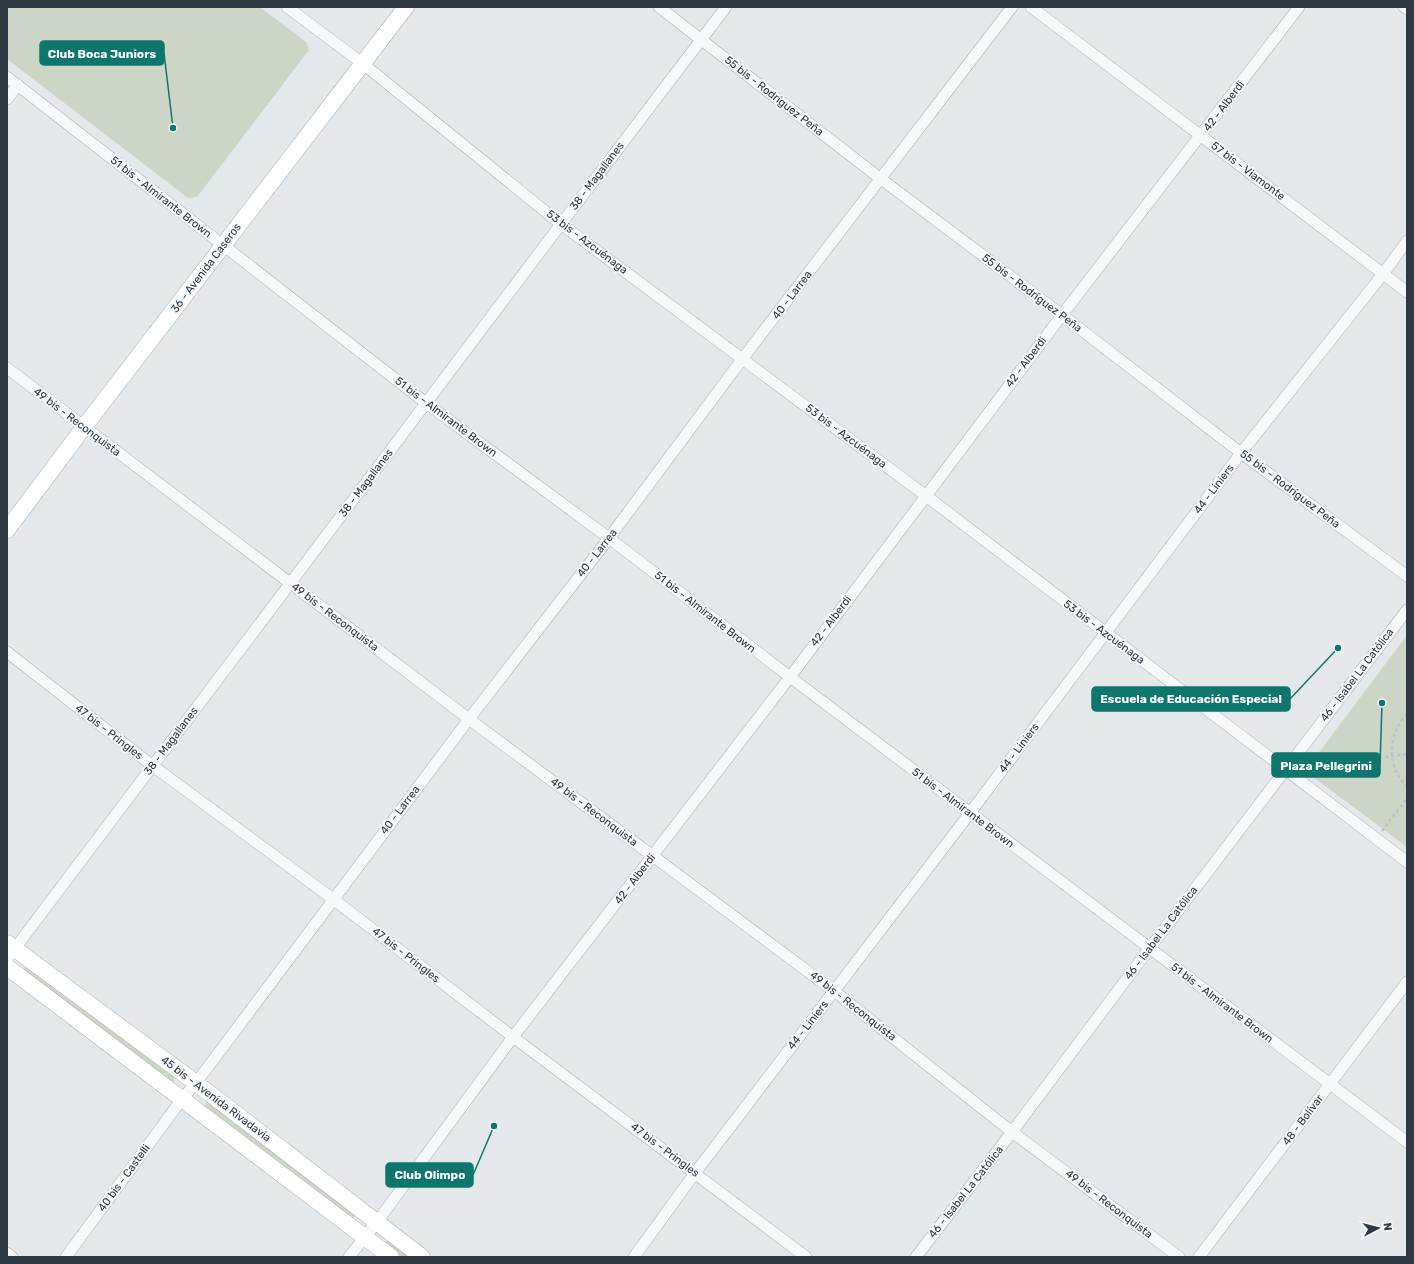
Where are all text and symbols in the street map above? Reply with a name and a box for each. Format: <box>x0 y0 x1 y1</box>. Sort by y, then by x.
callout: Club Boca Juniors <box>40 41 164 65</box>
text: Club Boca Juniors <box>48 47 157 61</box>
street label: 55 bis - Rodríguez Peña <box>722 53 826 139</box>
street label: 42 - Alberdi <box>1201 78 1247 134</box>
street label: 38 - Magallanes <box>567 139 627 213</box>
street label: 57 bis - Viamonte <box>1208 139 1288 203</box>
street label: 51 bis - Almirante Brown <box>108 154 214 240</box>
street label: 53 bis - Azcuénaga <box>544 207 630 277</box>
street label: 36 - Avenida Caseros <box>168 220 244 315</box>
street label: 55 bis - Rodríguez Peña <box>980 251 1084 335</box>
street label: 40 - Larrea <box>770 268 814 322</box>
street label: 42 - Alberdi <box>1003 334 1049 390</box>
street label: 51 bis - Almirante Brown <box>392 374 500 460</box>
street label: 49 bis - Reconquista <box>31 385 123 459</box>
street label: 53 bis - Azcuénaga <box>803 401 889 471</box>
street label: 38 - Magallanes <box>336 446 396 520</box>
street label: 55 bis - Rodríguez Peña <box>1238 447 1342 531</box>
street label: 44 - Liniers <box>1191 461 1237 516</box>
street label: 40 - Larrea <box>574 526 620 580</box>
street label: 51 bis - Almirante Brown <box>652 569 758 655</box>
street label: 49 bis - Reconquista <box>289 580 381 654</box>
street label: 42 - Alberdi <box>808 593 854 649</box>
street label: 53 bis - Azcuénaga <box>1061 597 1147 667</box>
street label: 46 - Isabel La Católica <box>1318 626 1396 724</box>
callout: Escuela de Educación Especial <box>1092 687 1290 711</box>
text: Escuela de Educación Especial <box>1100 692 1282 706</box>
street label: 47 bis - Pringles <box>73 702 146 763</box>
street label: 38 - Magallanes <box>141 704 201 778</box>
street label: 44 - Liniers <box>996 720 1042 775</box>
callout: Plaza Pellegrini <box>1272 753 1380 777</box>
text: Plaza Pellegrini <box>1280 759 1372 773</box>
street label: 51 bis - Almirante Brown <box>909 765 1017 851</box>
street label: 49 bis - Reconquista <box>548 775 640 849</box>
street label: 40 - Larrea <box>378 783 422 837</box>
street label: 42 - Alberdi <box>612 851 658 907</box>
street label: 46 - Isabel La Católica <box>1122 884 1200 982</box>
street label: 47 bis - Pringles <box>370 925 443 986</box>
street label: 51 bis - Almirante Brown <box>1168 960 1276 1046</box>
street label: 49 bis - Reconquista <box>807 968 899 1044</box>
street label: 44 - Liniers <box>785 998 831 1052</box>
street label: 45 bis - Avenida Rivadavia <box>159 1053 273 1145</box>
street label: 48 - Bolívar <box>1280 1092 1327 1148</box>
street label: 47 bis - Pringles <box>628 1120 702 1180</box>
street label: 40 bis - Castelli <box>95 1142 153 1214</box>
street label: 46 - Isabel La Católica <box>926 1143 1006 1241</box>
callout: Club Olimpo <box>386 1163 473 1187</box>
street label: 49 bis - Reconquista <box>1063 1167 1155 1241</box>
text: Club Olimpo <box>395 1168 465 1182</box>
north arrow <box>1358 1208 1398 1248</box>
text: N <box>1380 1222 1394 1232</box>

